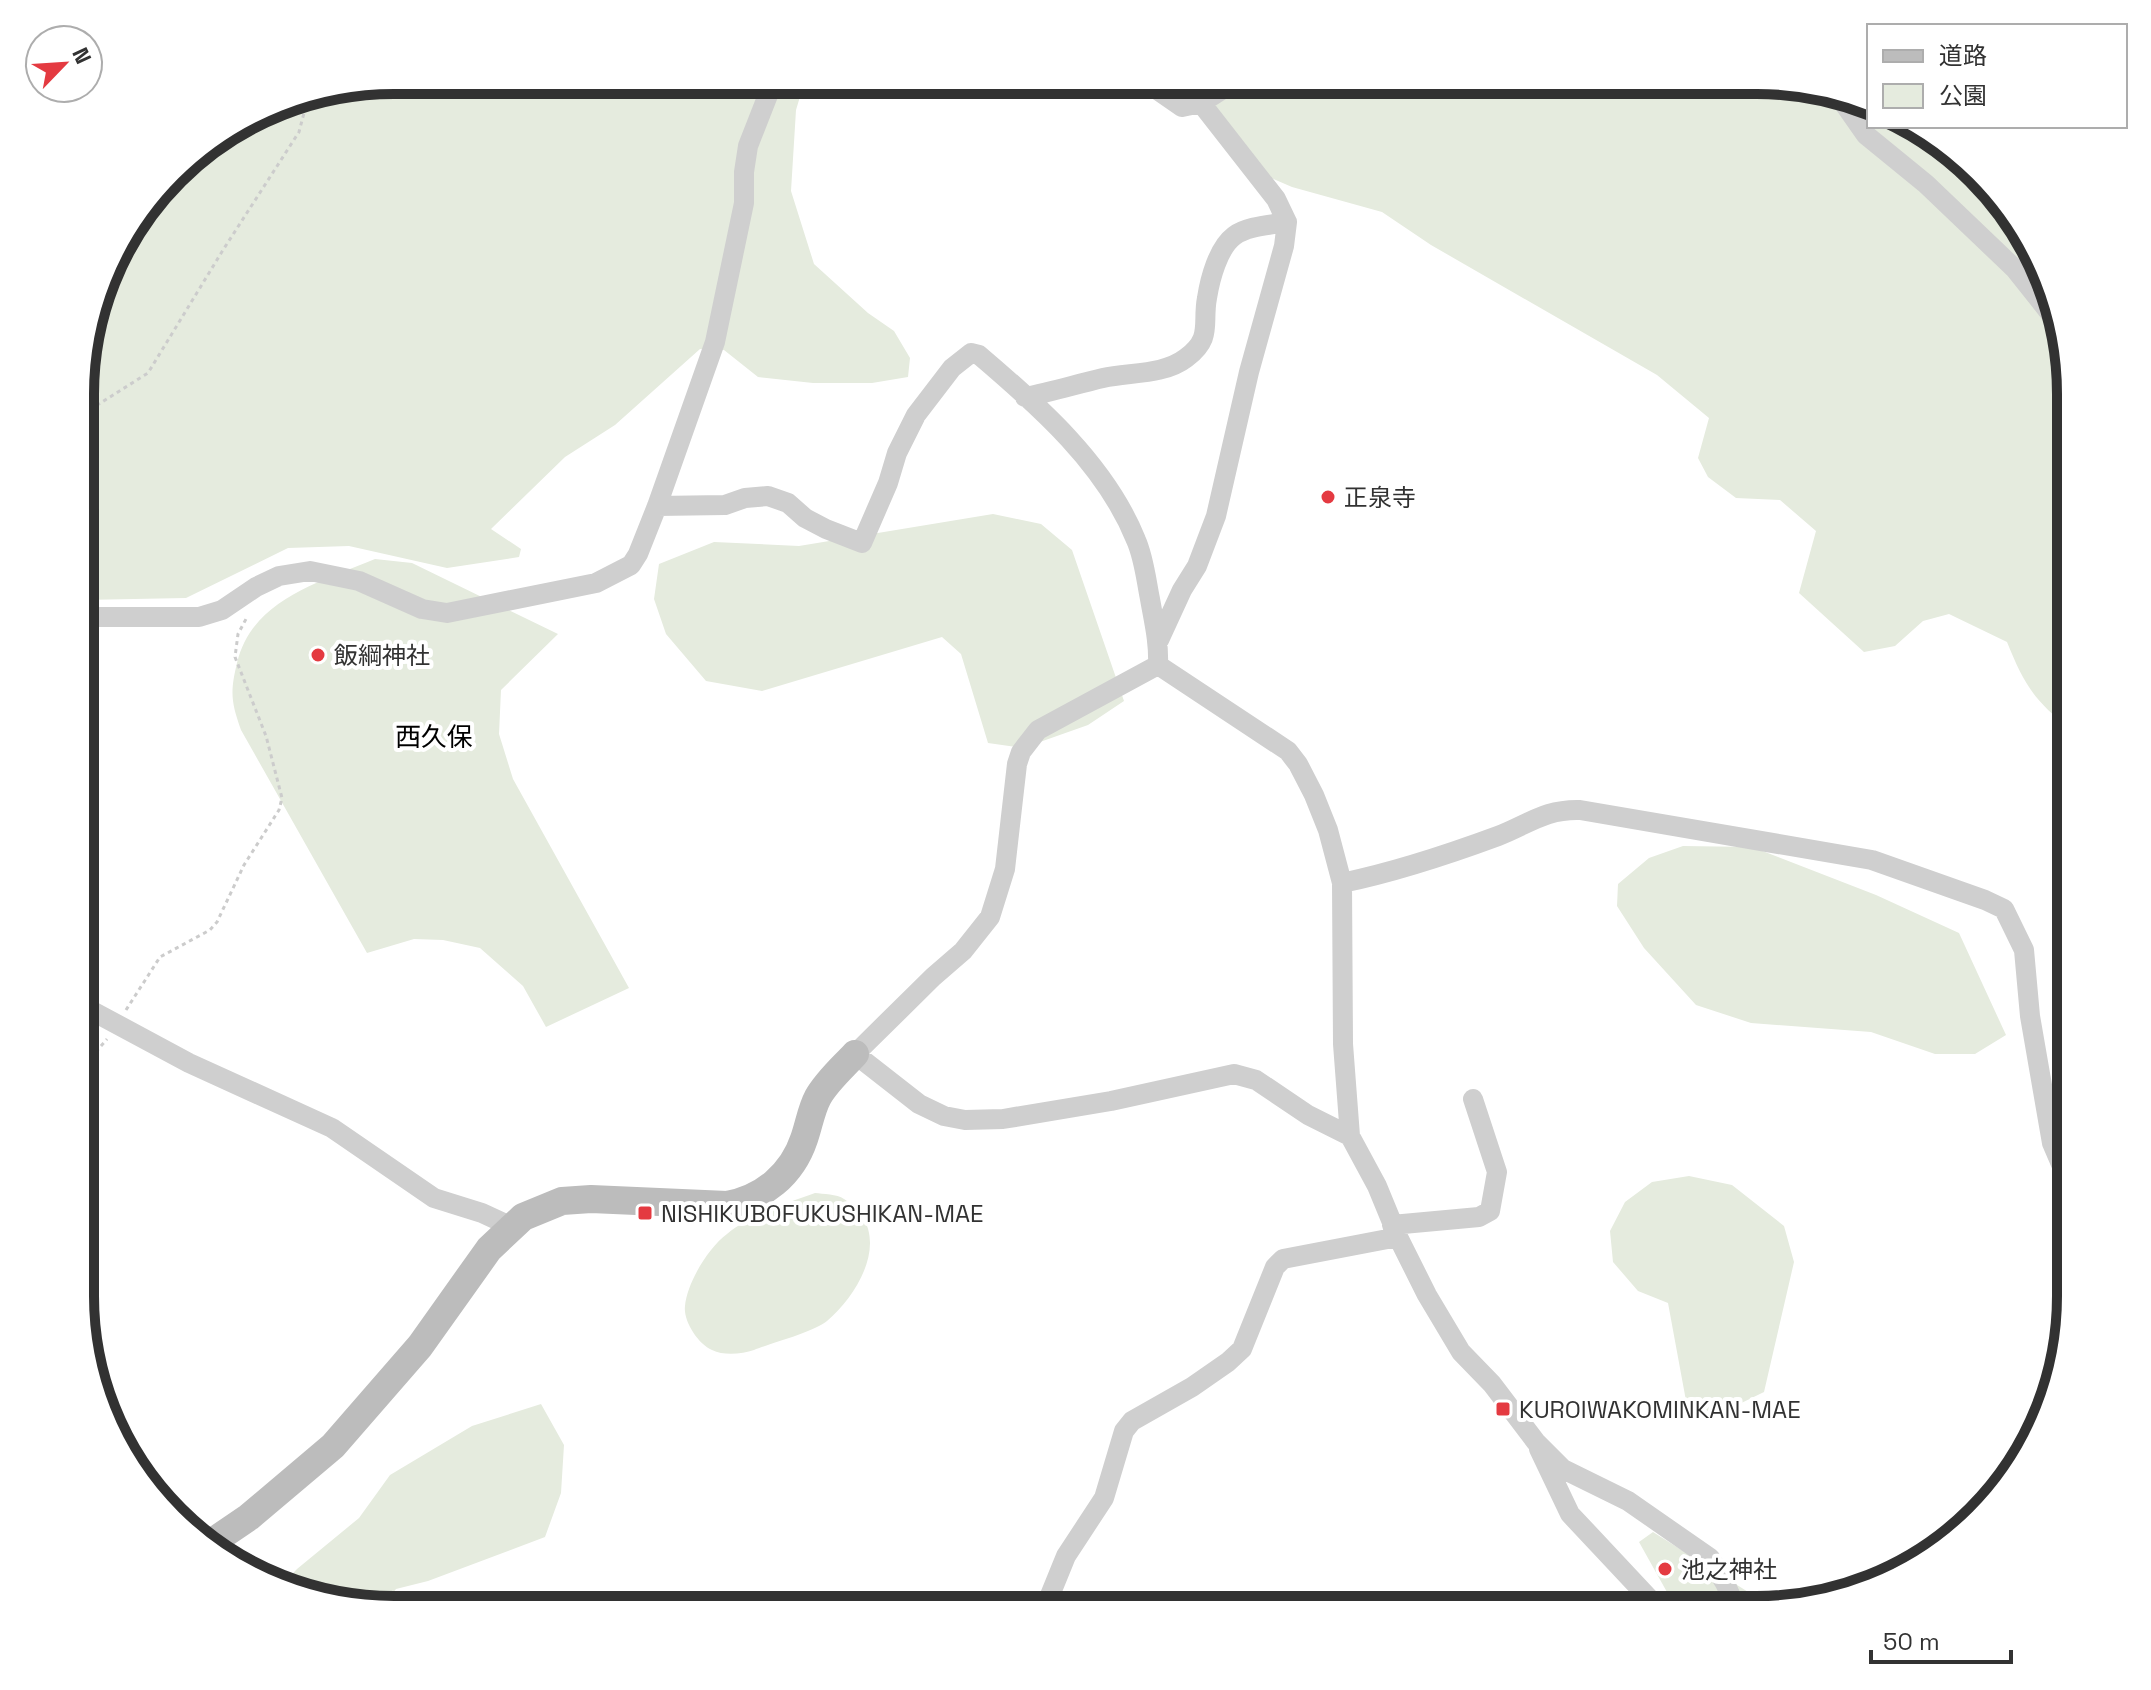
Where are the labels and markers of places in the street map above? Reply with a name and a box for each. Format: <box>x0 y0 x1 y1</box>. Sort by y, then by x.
place label: 正泉寺 <box>1344 482 1416 513</box>
marker: 正泉寺 <box>1319 488 1337 506</box>
place label: 飯綱神社 <box>334 640 430 671</box>
marker: 飯綱神社 <box>309 646 327 664</box>
place label: NISHIKUBOFUKUSHIKAN-MAE <box>661 1198 984 1229</box>
marker: NISHIKUBOFUKUSHIKAN-MAE <box>636 1204 654 1222</box>
place label: KUROIWAKOMINKAN-MAE <box>1519 1394 1801 1425</box>
marker: KUROIWAKOMINKAN-MAE <box>1494 1400 1512 1418</box>
place label: 池之神社 <box>1681 1554 1777 1585</box>
marker: 池之神社 <box>1656 1560 1674 1578</box>

